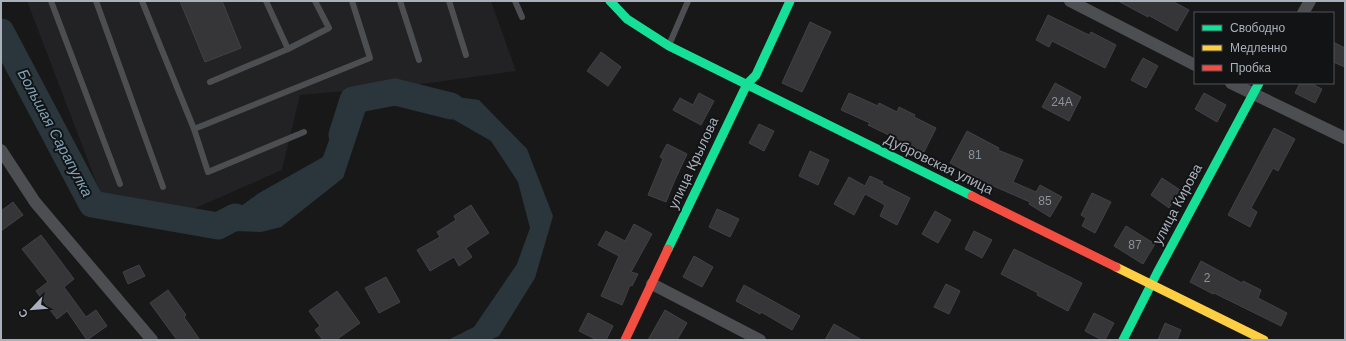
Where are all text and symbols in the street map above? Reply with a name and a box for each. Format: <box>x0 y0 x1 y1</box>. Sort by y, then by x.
legend <box>1194 12 1334 84</box>
text: Свободно <box>1230 21 1285 35</box>
text: Медленно <box>1230 41 1287 55</box>
text: Пробка <box>1230 61 1271 75</box>
water label: Большая Сарапулка <box>15 66 96 200</box>
house number: 24А <box>1051 95 1073 109</box>
street label: улица Крылова <box>665 114 721 211</box>
street label: Дубровская улица <box>882 131 996 197</box>
house number: 81 <box>968 148 982 162</box>
street label: улица Кирова <box>1149 161 1205 247</box>
house number: 85 <box>1038 194 1052 208</box>
house number: 87 <box>1128 238 1142 252</box>
house number: 2 <box>1204 271 1211 285</box>
north arrow <box>12 289 52 329</box>
text: С <box>16 307 30 320</box>

